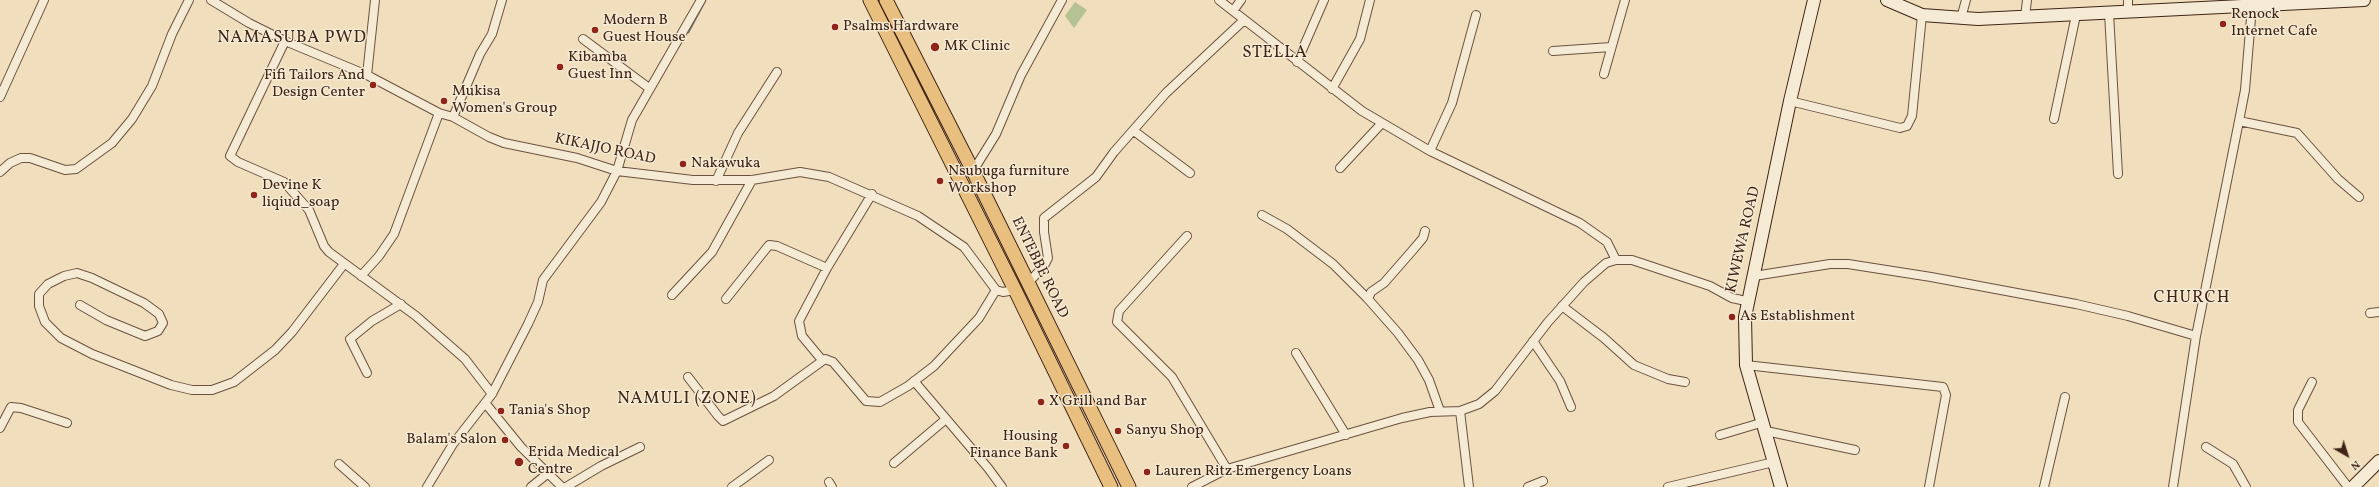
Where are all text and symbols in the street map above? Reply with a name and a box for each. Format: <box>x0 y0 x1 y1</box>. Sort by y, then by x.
place label: Renock Internet Cafe <box>2231 6 2318 41</box>
place label: Modern B Guest House <box>603 12 685 47</box>
place label: Psalms Hardware <box>843 18 959 36</box>
marker: Renock Internet Cafe <box>2218 19 2228 29</box>
marker: Psalms Hardware <box>830 22 840 32</box>
marker: Modern B Guest House <box>590 25 600 35</box>
district label: NAMASUBA PWD <box>217 29 367 49</box>
place label: MK Clinic <box>944 38 1010 56</box>
marker: MK Clinic <box>929 41 941 53</box>
district label: STELLA <box>1242 44 1308 64</box>
place label: Kibamba Guest Inn <box>568 49 632 84</box>
marker: Kibamba Guest Inn <box>555 62 565 72</box>
place label: Fifi Tailors And Design Center <box>264 67 365 102</box>
marker: Fifi Tailors And Design Center <box>368 80 378 90</box>
place label: Mukisa Women's Group <box>452 83 557 118</box>
marker: Mukisa Women's Group <box>439 96 449 106</box>
street label: KIKAJJO ROAD <box>553 131 657 169</box>
place label: Nakawuka <box>691 155 761 173</box>
marker: Nakawuka <box>678 159 688 169</box>
place label: Nsubuga furniture Workshop <box>948 163 1069 198</box>
marker: Nsubuga furniture Workshop <box>935 176 945 186</box>
place label: Devine K liqiud_soap <box>262 177 339 212</box>
street label: KIWEWA ROAD <box>1723 185 1765 295</box>
marker: Devine K liqiud_soap <box>249 190 259 200</box>
street label: ENTEBBE ROAD <box>1007 214 1071 322</box>
district label: CHURCH <box>2154 289 2230 309</box>
place label: As Establishment <box>1740 308 1855 326</box>
marker: As Establishment <box>1727 312 1737 322</box>
district label: NAMULI (ZONE) <box>617 390 757 410</box>
place label: X Grill and Bar <box>1049 393 1147 411</box>
marker: X Grill and Bar <box>1036 397 1046 407</box>
place label: Tania's Shop <box>509 402 590 420</box>
marker: Tania's Shop <box>496 406 506 416</box>
place label: Sanyu Shop <box>1126 422 1203 440</box>
marker: Sanyu Shop <box>1113 426 1123 436</box>
place label: Housing Finance Bank <box>969 428 1058 463</box>
place label: Balam's Salon <box>406 431 497 449</box>
marker: Balam's Salon <box>500 435 510 445</box>
north arrow <box>2327 435 2367 475</box>
marker: Housing Finance Bank <box>1061 441 1071 451</box>
place label: Erida Medical Centre <box>528 444 619 479</box>
marker: Erida Medical Centre <box>513 456 525 468</box>
text: N <box>2347 456 2363 473</box>
place label: Lauren Ritz Emergency Loans <box>1155 463 1352 481</box>
marker: Lauren Ritz Emergency Loans <box>1142 467 1152 477</box>

